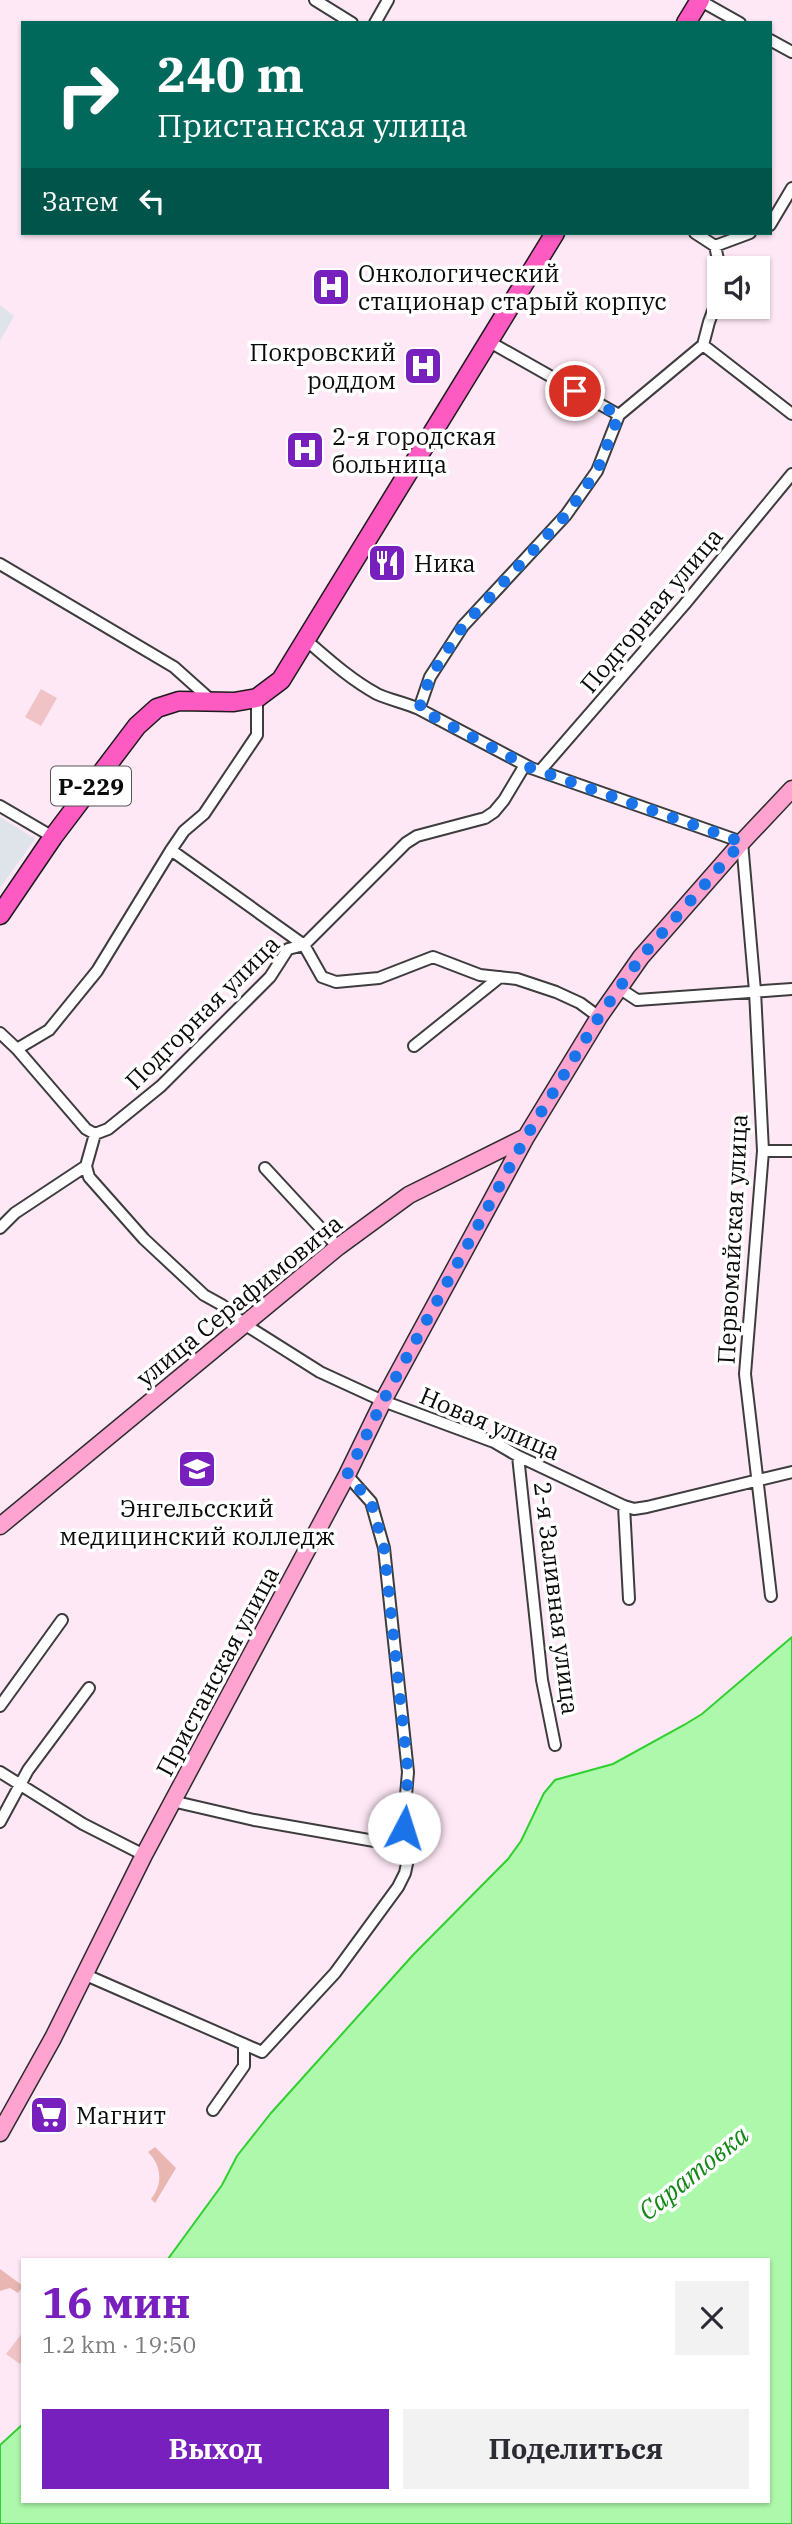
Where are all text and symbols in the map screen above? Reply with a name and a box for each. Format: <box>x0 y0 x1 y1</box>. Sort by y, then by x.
text: 240 m <box>157 42 304 105</box>
icon: right <box>42 49 133 140</box>
text: Пристанская улица <box>157 104 468 146</box>
icon: left <box>133 182 171 220</box>
text: Затем <box>42 184 119 218</box>
map controls <box>707 256 770 319</box>
button: sound <box>707 256 770 319</box>
place label: Онкологический стационар старый корпус <box>358 257 667 317</box>
hospital icon: Онкологический стационар старый корпус <box>310 266 352 308</box>
place label: Покровский роддом <box>250 336 396 396</box>
hospital icon: Покровский роддом <box>402 345 444 387</box>
pin <box>545 361 605 421</box>
icon: arrive <box>556 372 594 410</box>
place label: 2-я городская больница <box>332 420 496 480</box>
hospital icon: 2-я городская больница <box>284 429 326 471</box>
street label: Подгорная улица <box>573 521 729 699</box>
restaurant icon: Ника <box>366 542 408 584</box>
place label: Ника <box>414 547 476 579</box>
road number: Р-229 <box>51 766 131 806</box>
street label: Подгорная улица <box>118 928 286 1096</box>
street label: Первомайская улица <box>709 1113 755 1365</box>
street label: улица Серафимовича <box>129 1207 349 1393</box>
street label: Новая улица <box>415 1379 565 1467</box>
school or university icon: Энгельсский медицинский колледж <box>176 1448 218 1490</box>
street label: 2-я Заливная улица <box>527 1480 587 1716</box>
place label: Энгельсский медицинский колледж <box>59 1492 335 1552</box>
street label: Пристанская улица <box>148 1561 286 1781</box>
position arrow <box>367 1791 441 1865</box>
supermarket icon: Магнит <box>28 2094 70 2136</box>
place label: Магнит <box>76 2099 166 2131</box>
water label: Саратовка <box>631 2117 755 2227</box>
text: 16 мин <box>42 2275 190 2330</box>
button: close <box>675 2281 749 2355</box>
text: 1.2 km · 19:50 <box>42 2329 196 2359</box>
button: Выход <box>42 2409 389 2489</box>
button: Поделиться <box>403 2409 749 2489</box>

